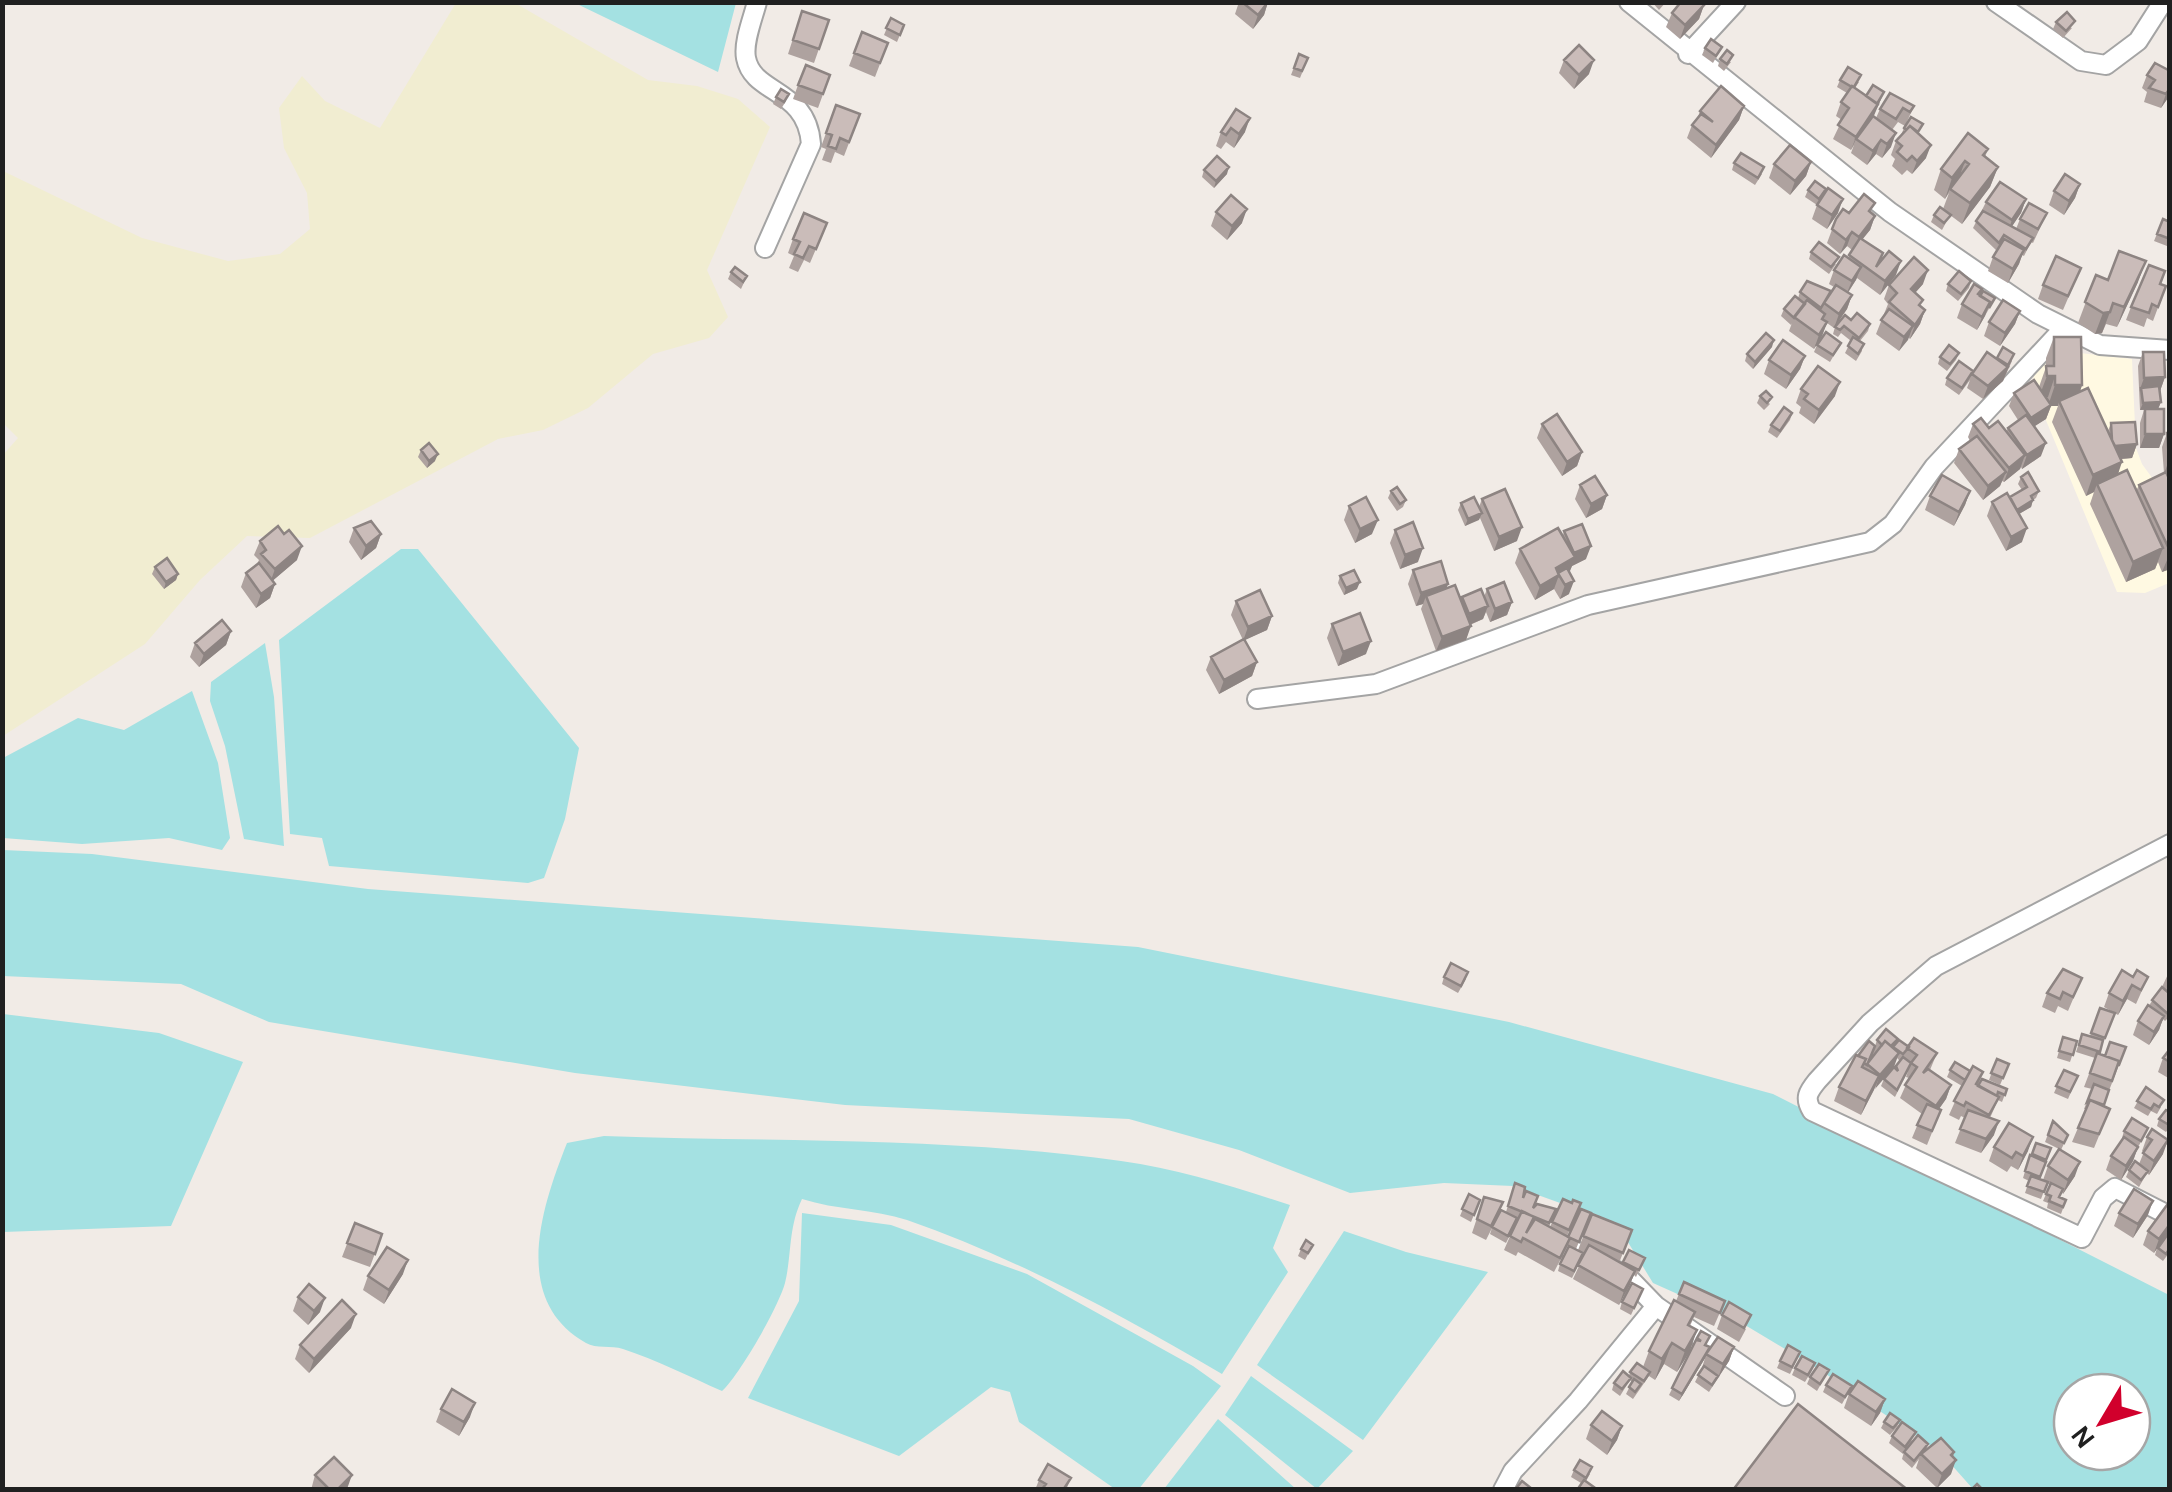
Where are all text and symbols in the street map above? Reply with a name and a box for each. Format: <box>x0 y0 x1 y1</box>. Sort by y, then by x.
north arrow <box>2052 1372 2152 1472</box>
text: N <box>2064 1419 2102 1455</box>

